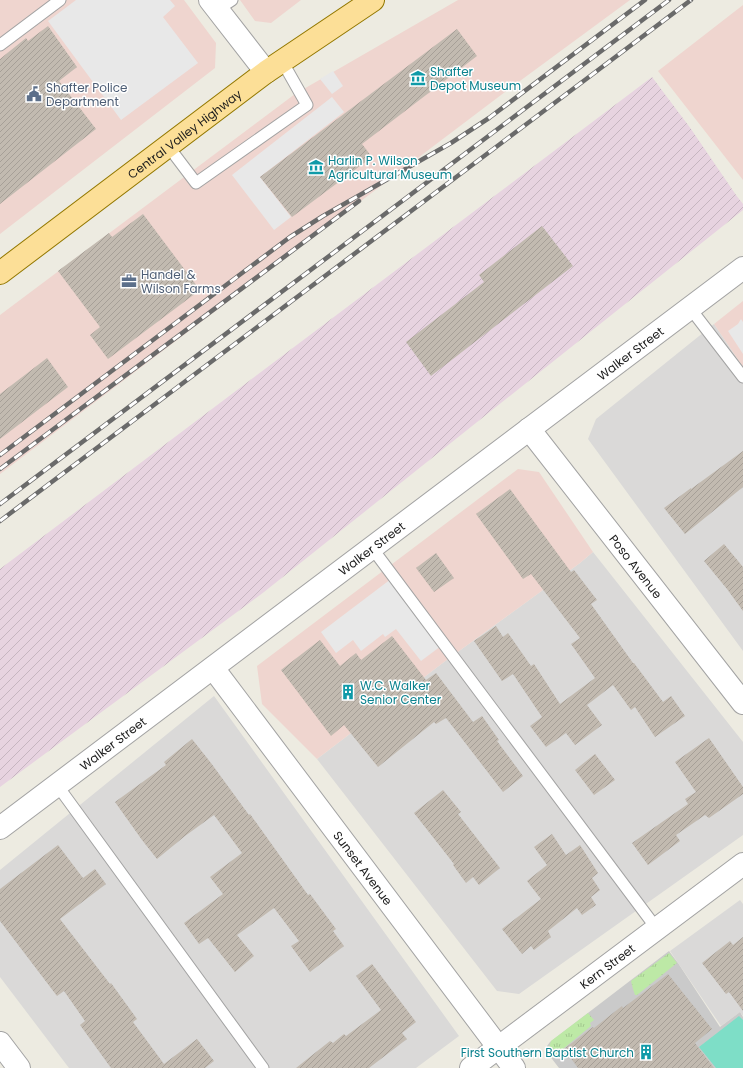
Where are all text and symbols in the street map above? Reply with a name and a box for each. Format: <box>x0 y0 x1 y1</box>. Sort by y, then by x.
place label: Shafter Depot Museum <box>430 63 521 94</box>
museum icon: Shafter Depot Museum <box>409 69 427 87</box>
place label: Shafter Police Department <box>46 79 128 110</box>
public building icon: Shafter Police Department <box>25 85 43 103</box>
street label: Central Valley Highway <box>124 85 245 182</box>
place label: Harlin P. Wilson Agricultural Museum <box>328 152 452 183</box>
museum icon: Harlin P. Wilson Agricultural Museum <box>307 158 325 176</box>
place label: Handel & Wilson Farms <box>141 266 221 297</box>
office icon: Handel & Wilson Farms <box>120 272 138 290</box>
street label: Walker Street <box>593 322 667 384</box>
street label: Walker Street <box>335 517 408 579</box>
street label: Poso Avenue <box>606 531 666 602</box>
place label: W.C. Walker Senior Center <box>360 677 442 708</box>
building icon: W.C. Walker Senior Center <box>339 683 357 701</box>
street label: Walker Street <box>76 712 149 774</box>
street label: Sunset Avenue <box>330 827 397 908</box>
street label: Kern Street <box>576 940 638 992</box>
building icon: First Southern Baptist Church <box>637 1043 655 1061</box>
place label: First Southern Baptist Church <box>461 1044 634 1061</box>

